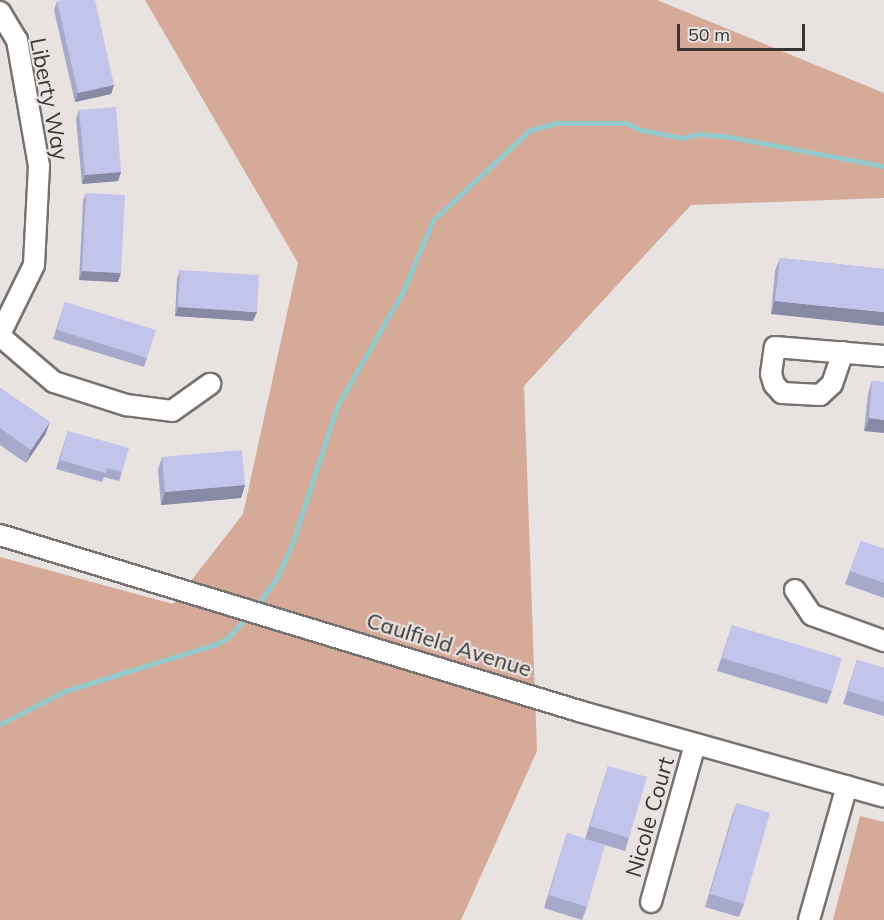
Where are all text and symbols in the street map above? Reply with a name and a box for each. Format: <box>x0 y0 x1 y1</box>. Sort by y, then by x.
scale bar <box>680 12 808 50</box>
text: 50 m <box>688 23 730 46</box>
street label: Liberty Way <box>24 36 74 162</box>
street label: Caulfield Avenue <box>363 607 535 683</box>
street label: Nicole Court <box>620 754 680 880</box>

